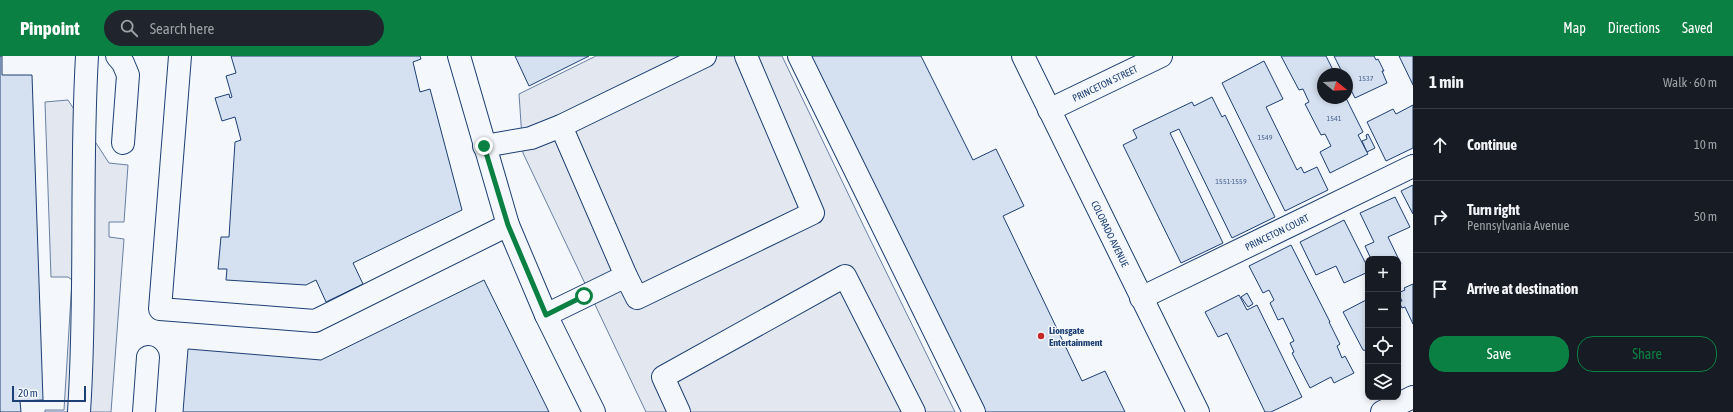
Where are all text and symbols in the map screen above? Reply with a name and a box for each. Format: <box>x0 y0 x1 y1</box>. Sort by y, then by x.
search box <box>104 10 384 46</box>
text: Pinpoint <box>20 17 80 39</box>
icon: search <box>118 17 140 39</box>
text: Search here <box>150 20 214 37</box>
text: Map <box>1563 20 1586 36</box>
text: Directions <box>1608 20 1660 36</box>
text: Saved <box>1682 20 1713 36</box>
street label: PRINCETON STREET <box>1071 63 1140 104</box>
north arrow <box>1317 68 1353 104</box>
text: 1 min <box>1429 72 1464 92</box>
house number: 1537 <box>1358 74 1374 83</box>
text: Walk · 60 m <box>1663 75 1717 90</box>
house number: 1541 <box>1326 114 1342 123</box>
house number: 1549 <box>1257 133 1273 142</box>
icon: ahead <box>1429 134 1451 156</box>
text: Continue <box>1467 136 1517 153</box>
route end <box>475 137 493 155</box>
text: 10 m <box>1694 137 1717 152</box>
house number: 1551-1559 <box>1215 177 1247 186</box>
street label: COLORADO AVENUE <box>1089 199 1131 269</box>
text: Turn right <box>1467 201 1520 218</box>
icon: right <box>1429 206 1451 228</box>
text: 50 m <box>1694 209 1717 224</box>
street label: PRINCETON COURT <box>1243 212 1311 253</box>
text: Pennsylvania Avenue <box>1467 218 1569 233</box>
map controls <box>1365 256 1401 400</box>
button: + <box>1365 256 1401 292</box>
icon: arrive <box>1429 278 1451 300</box>
text: Arrive at destination <box>1467 280 1578 297</box>
route start <box>575 287 593 305</box>
button: − <box>1365 292 1401 328</box>
place label: Lionsgate Entertainment <box>1049 325 1103 348</box>
button: locate <box>1365 328 1401 364</box>
marker: Lionsgate Entertainment <box>1036 331 1046 341</box>
button: Save <box>1429 336 1569 372</box>
button: Share <box>1577 336 1717 372</box>
button: layers <box>1365 364 1401 400</box>
scale bar <box>12 384 86 403</box>
text: 20 m <box>18 387 38 399</box>

